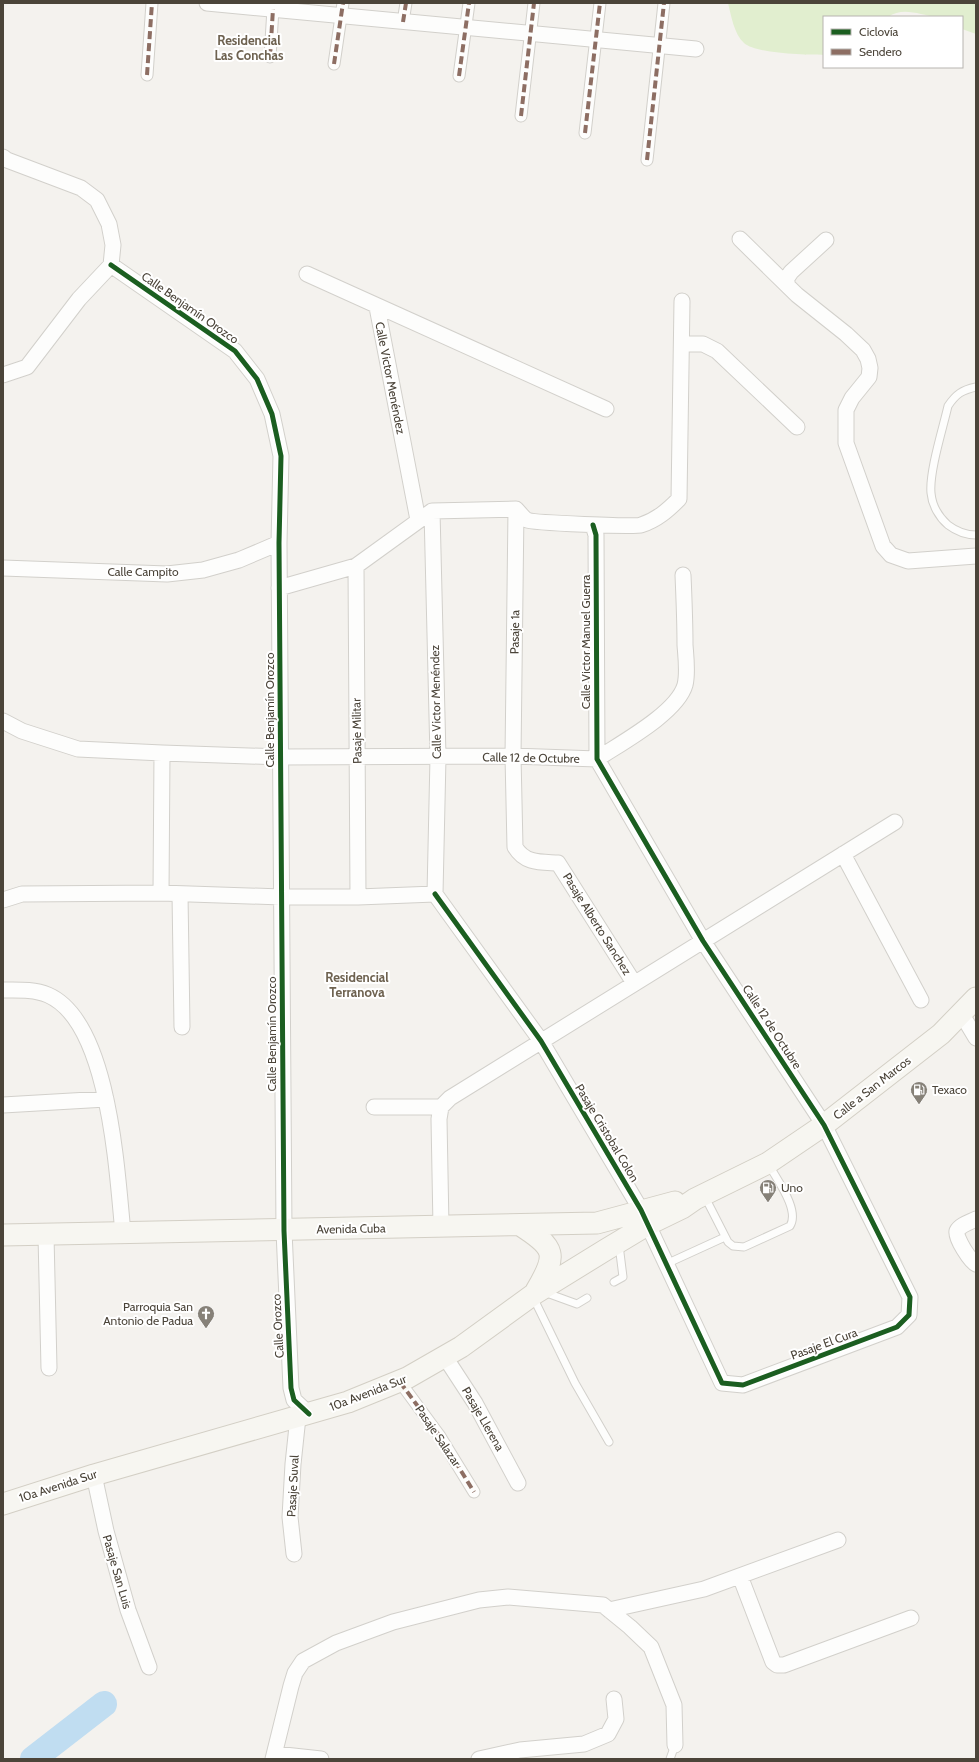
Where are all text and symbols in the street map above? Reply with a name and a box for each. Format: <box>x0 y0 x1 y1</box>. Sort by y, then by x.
legend <box>823 16 963 68</box>
text: Ciclovía <box>859 24 898 39</box>
district label: Residencial Las Conchas <box>215 32 284 63</box>
text: Sendero <box>859 44 902 59</box>
street label: Calle Benjamín Orozco <box>139 268 242 347</box>
street label: Calle Victor Menéndez <box>372 320 409 436</box>
street label: Calle Campito <box>107 564 179 579</box>
street label: Calle Victor Manuel Guerra <box>578 575 593 709</box>
street label: Pasaje 1a <box>507 610 522 654</box>
street label: Calle Victor Menéndez <box>427 644 444 759</box>
street label: Calle Benjamín Orozco <box>262 652 277 768</box>
street label: Pasaje Militar <box>348 698 365 764</box>
street label: Calle 12 de Octubre <box>482 749 580 766</box>
street label: Pasaje Alberto Sanchez <box>560 870 635 978</box>
district label: Residencial Terranova <box>325 969 389 1000</box>
street label: Calle Benjamín Orozco <box>264 976 279 1092</box>
street label: Calle 12 de Octubre <box>740 982 805 1072</box>
street label: Calle a San Marcos <box>830 1053 913 1123</box>
fuel station icon: Texaco <box>909 1080 929 1105</box>
street label: Pasaje Cristobal Colon <box>572 1081 643 1185</box>
place label: Texaco <box>932 1082 967 1097</box>
fuel station icon: Uno <box>758 1178 778 1203</box>
place label: Uno <box>781 1180 803 1195</box>
street label: Avenida Cuba <box>316 1220 386 1237</box>
street label: Calle Orozco <box>268 1293 287 1359</box>
place label: Parroquia San Antonio de Padua <box>103 1299 193 1328</box>
church icon: Parroquia San Antonio de Padua <box>196 1304 216 1329</box>
street label: Pasaje El Cura <box>788 1324 859 1363</box>
street label: 10a Avenida Sur <box>327 1371 409 1414</box>
street label: Pasaje Llerena <box>459 1384 508 1454</box>
street label: Pasaje Salazar <box>412 1402 465 1470</box>
street label: Pasaje Suval <box>283 1454 302 1517</box>
street label: 10a Avenida Sur <box>17 1466 99 1505</box>
street label: Pasaje San Luis <box>100 1533 135 1611</box>

